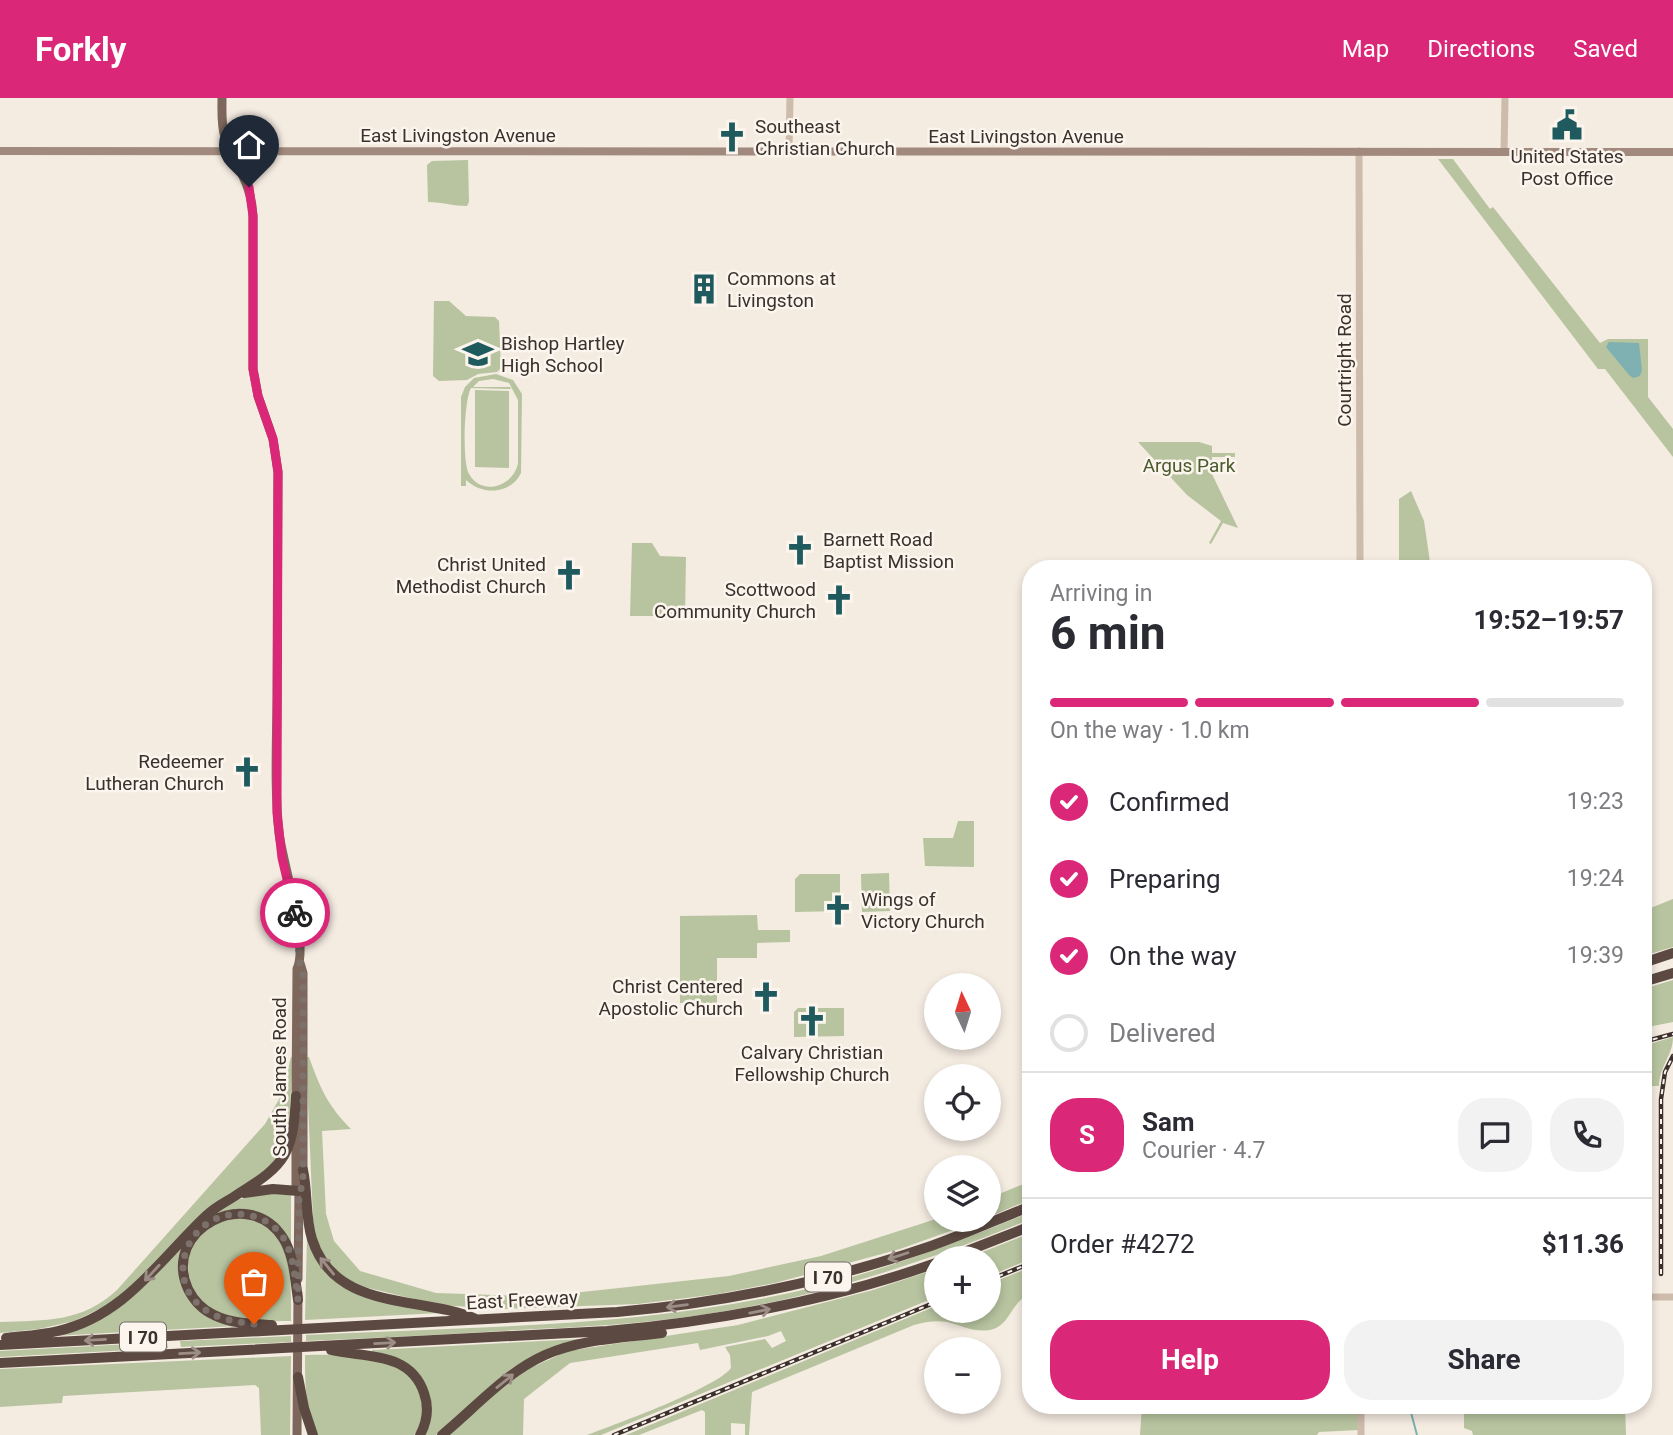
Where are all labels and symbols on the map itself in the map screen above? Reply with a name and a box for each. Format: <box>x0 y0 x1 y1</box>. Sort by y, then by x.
public building icon: United States Post Office <box>1550 108 1584 142</box>
pin <box>219 115 279 187</box>
place label: Southeast Christian Church <box>755 115 895 160</box>
church icon: Southeast Christian Church <box>715 120 749 154</box>
street label: East Livingston Avenue <box>360 124 556 147</box>
street label: East Livingston Avenue <box>928 125 1124 148</box>
place label: United States Post Office <box>1510 145 1624 190</box>
place label: Commons at Livingston <box>727 267 836 312</box>
building icon: Commons at Livingston <box>687 272 721 306</box>
street label: Courtright Road <box>1333 293 1356 427</box>
place label: Bishop Hartley High School <box>501 332 625 377</box>
school or university icon: Bishop Hartley High School <box>461 337 495 371</box>
park label: Argus Park <box>1143 454 1236 477</box>
place label: Barnett Road Baptist Mission <box>823 528 954 573</box>
church icon: Barnett Road Baptist Mission <box>783 533 817 567</box>
place label: Christ United Methodist Church <box>396 553 546 598</box>
church icon: Christ United Methodist Church <box>552 558 586 592</box>
place label: Scottwood Community Church <box>654 578 816 623</box>
church icon: Scottwood Community Church <box>822 583 856 617</box>
place label: Redeemer Lutheran Church <box>85 750 225 795</box>
church icon: Redeemer Lutheran Church <box>230 755 264 789</box>
courier <box>260 878 330 948</box>
place label: Wings of Victory Church <box>861 888 985 933</box>
church icon: Wings of Victory Church <box>821 893 855 927</box>
north arrow <box>924 973 1001 1050</box>
place label: Christ Centered Apostolic Church <box>599 975 743 1020</box>
church icon: Christ Centered Apostolic Church <box>749 980 783 1014</box>
street label: South James Road <box>268 997 291 1157</box>
church icon: Calvary Christian Fellowship Church <box>795 1004 829 1038</box>
place label: Calvary Christian Fellowship Church <box>735 1041 890 1086</box>
one-way arrow <box>888 1251 910 1264</box>
pin <box>224 1252 284 1324</box>
one-way arrow <box>319 1258 334 1276</box>
road number: I 70 <box>805 1262 851 1292</box>
one-way arrow <box>144 1264 161 1281</box>
street label: East Freeway <box>465 1286 579 1314</box>
one-way arrow <box>666 1299 689 1312</box>
one-way arrow <box>748 1304 771 1317</box>
road number: I 70 <box>120 1322 166 1352</box>
one-way arrow <box>84 1333 107 1346</box>
one-way arrow <box>373 1336 395 1349</box>
one-way arrow <box>179 1347 202 1360</box>
one-way arrow <box>495 1373 513 1389</box>

